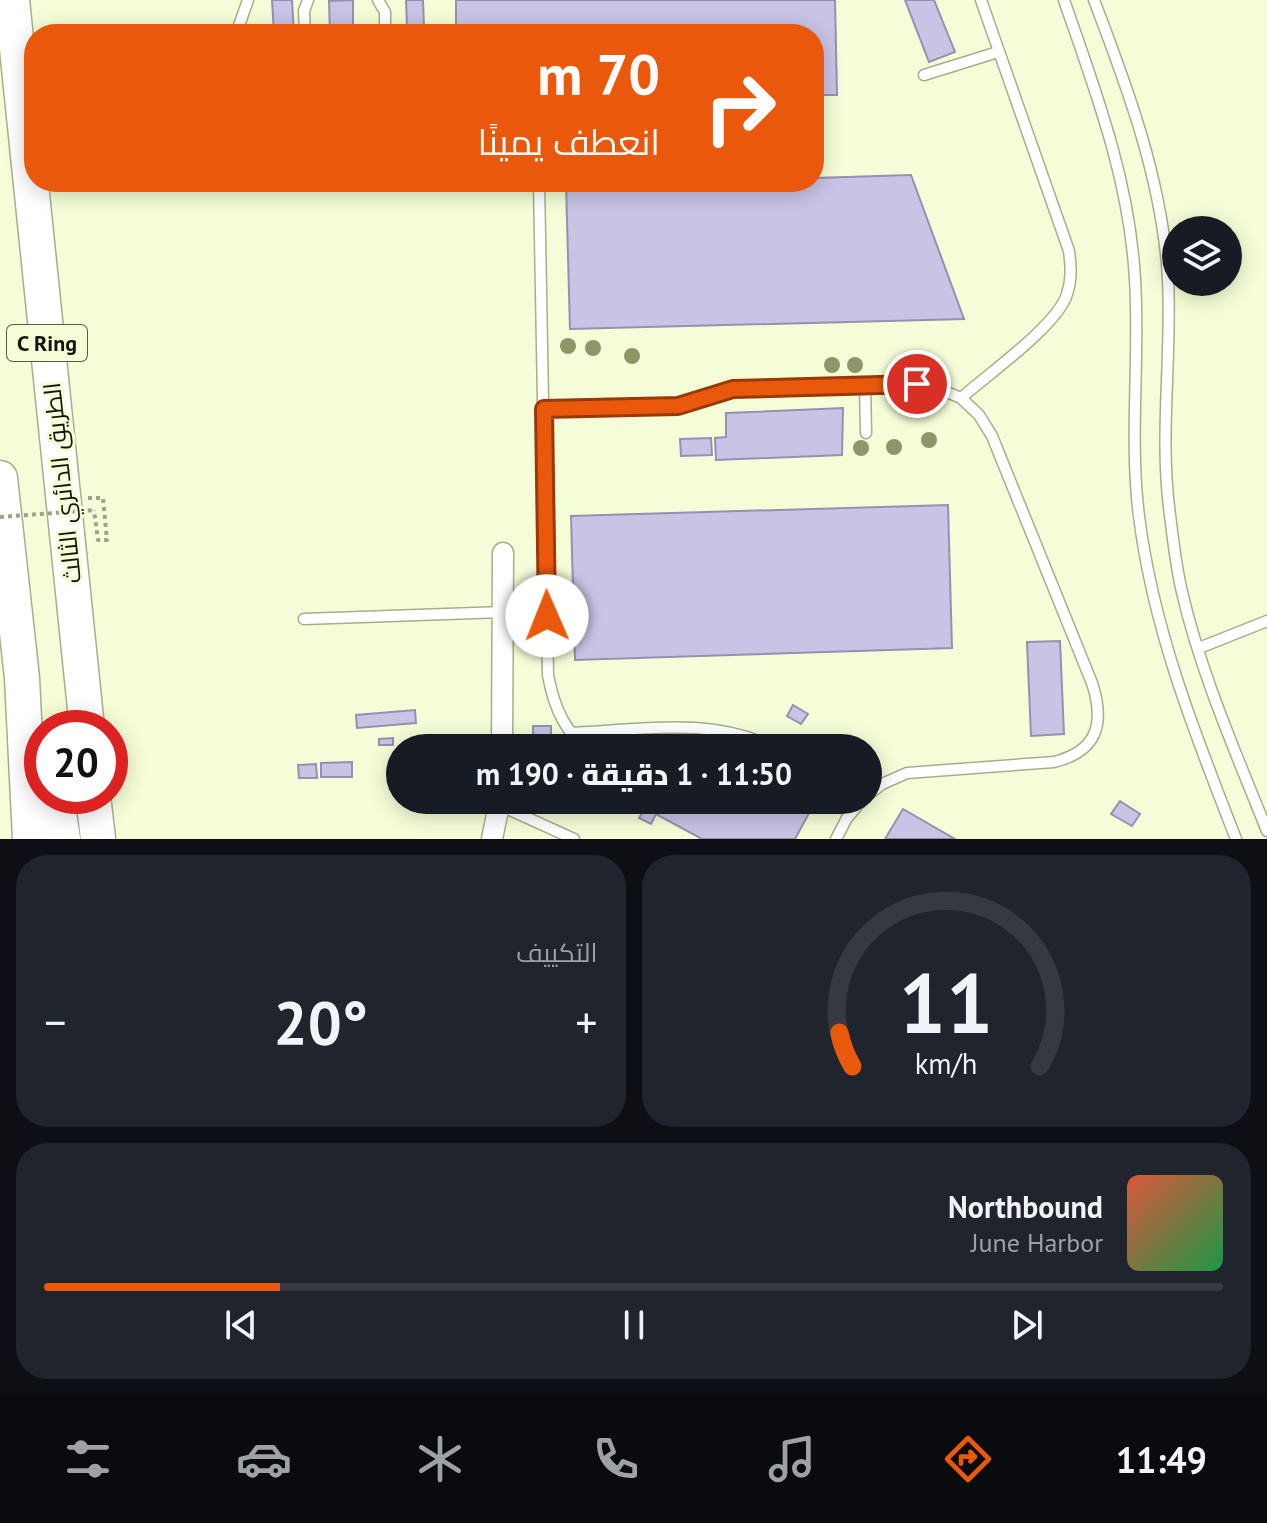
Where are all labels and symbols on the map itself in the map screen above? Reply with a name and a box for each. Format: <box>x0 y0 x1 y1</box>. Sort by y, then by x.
road number: C Ring <box>7 325 87 361</box>
pin <box>883 350 951 418</box>
street label: الطريق الدائري الثالث <box>36 381 91 585</box>
position arrow <box>505 574 589 658</box>
speed limit sign: 20 <box>24 710 128 814</box>

